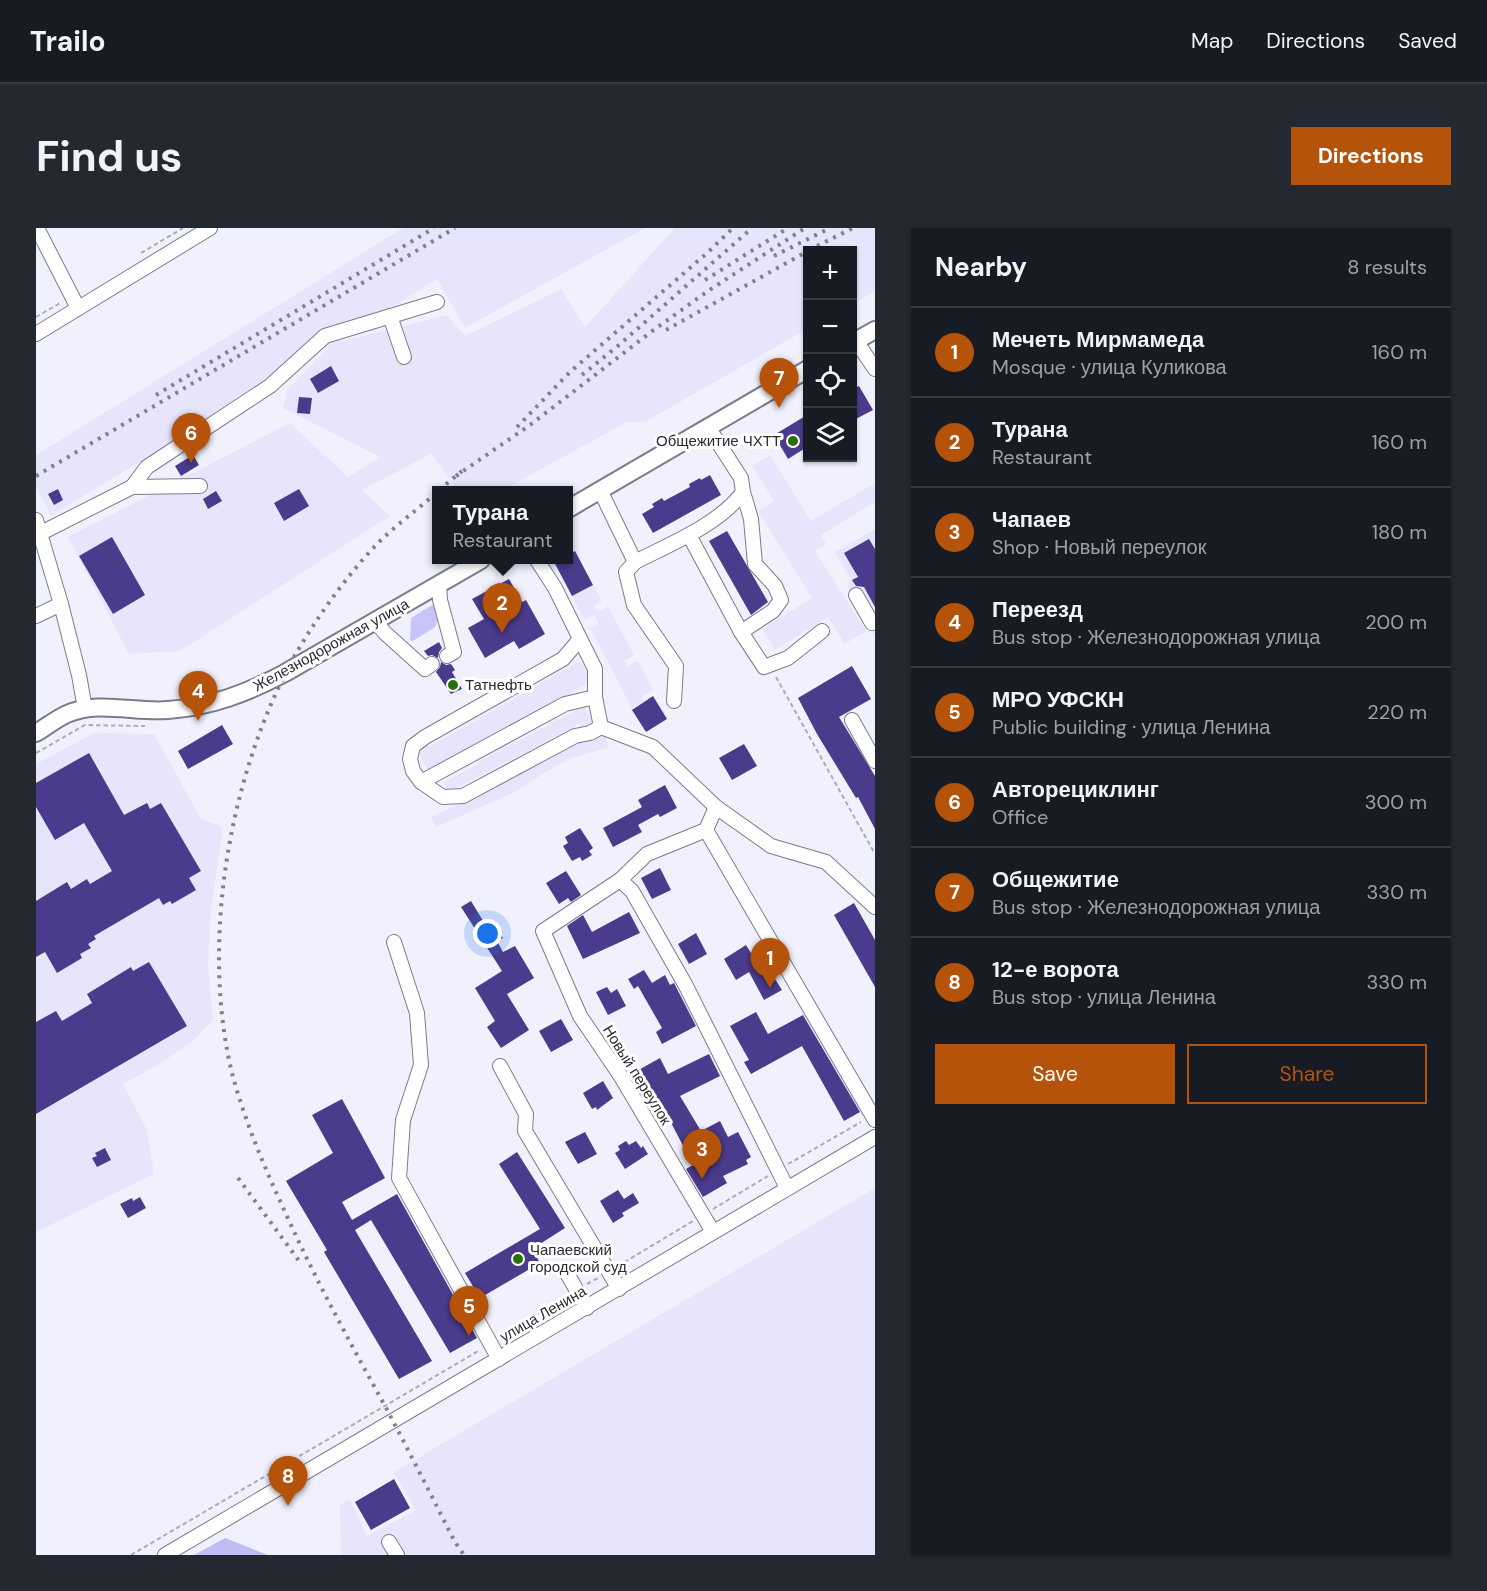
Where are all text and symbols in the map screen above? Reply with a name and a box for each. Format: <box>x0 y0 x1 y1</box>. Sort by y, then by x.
text: Trailo <box>30 23 106 60</box>
text: Map <box>1191 27 1233 55</box>
text: Directions <box>1266 27 1365 55</box>
text: Saved <box>1398 27 1457 55</box>
button: Directions <box>1291 127 1451 185</box>
text: Find us <box>36 129 182 184</box>
map controls <box>803 246 857 462</box>
button: + <box>803 246 857 300</box>
text: Nearby <box>935 250 1027 284</box>
text: 8 results <box>1347 254 1427 280</box>
button: − <box>803 300 857 354</box>
text: Мечеть Мирмамеда <box>992 325 1204 354</box>
text: 1 <box>951 339 958 365</box>
text: 160 m <box>1371 339 1427 365</box>
button: locate <box>803 354 857 408</box>
text: Mosque · улица Куликова <box>992 354 1227 380</box>
pin: 7 <box>760 358 798 408</box>
button: layers <box>803 408 857 462</box>
pin: 6 <box>172 414 210 463</box>
text: Турана <box>992 415 1068 444</box>
text: 2 <box>949 429 960 455</box>
text: 160 m <box>1371 429 1427 455</box>
place label: Общежитие ЧХТТ <box>656 431 781 451</box>
marker: Общежитие ЧХТТ <box>786 434 800 448</box>
text: Restaurant <box>992 444 1092 470</box>
popup <box>432 486 573 564</box>
text: Турана <box>452 498 528 527</box>
text: Чапаев <box>992 505 1071 534</box>
text: 3 <box>948 519 961 545</box>
text: 180 m <box>1372 519 1427 545</box>
text: Restaurant <box>452 527 553 553</box>
text: Shop · Новый переулок <box>992 534 1206 560</box>
pin: 2 <box>482 584 522 633</box>
street label: Железнодорожная улица <box>250 593 413 696</box>
text: Переезд <box>992 595 1083 624</box>
text: 4 <box>948 609 961 635</box>
text: 200 m <box>1365 609 1427 635</box>
text: Bus stop · Железнодорожная улица <box>992 624 1320 650</box>
pin: 4 <box>178 672 218 721</box>
place label: Татнефть <box>465 675 532 695</box>
marker: Татнефть <box>446 678 460 692</box>
text: МРО УФСКН <box>992 685 1124 714</box>
text: 5 <box>948 699 961 725</box>
text: 220 m <box>1367 699 1427 725</box>
text: Public building · улица Ленина <box>992 714 1270 740</box>
text: Авторециклинг <box>992 775 1159 804</box>
text: 6 <box>948 789 961 815</box>
text: 300 m <box>1365 789 1427 815</box>
text: Office <box>992 804 1048 830</box>
text: Общежитие <box>992 865 1119 894</box>
text: 7 <box>949 879 960 905</box>
text: 330 m <box>1367 879 1427 905</box>
text: Bus stop · Железнодорожная улица <box>992 894 1320 920</box>
your location <box>473 919 502 948</box>
pin: 1 <box>750 938 790 988</box>
text: 12-е ворота <box>992 955 1119 984</box>
text: 8 <box>948 969 961 995</box>
text: 330 m <box>1367 969 1427 995</box>
text: Bus stop · улица Ленина <box>992 984 1216 1010</box>
street label: Новый переулок <box>598 1021 676 1129</box>
button: Save <box>935 1044 1175 1104</box>
button: Share <box>1187 1044 1427 1104</box>
pin: 3 <box>682 1130 722 1179</box>
place label: Чапаевский городской суд <box>530 1240 627 1277</box>
marker: Чапаевский городской суд <box>511 1252 525 1266</box>
street label: улица Ленина <box>496 1281 590 1347</box>
pin: 5 <box>450 1286 488 1336</box>
pin: 8 <box>268 1456 308 1506</box>

